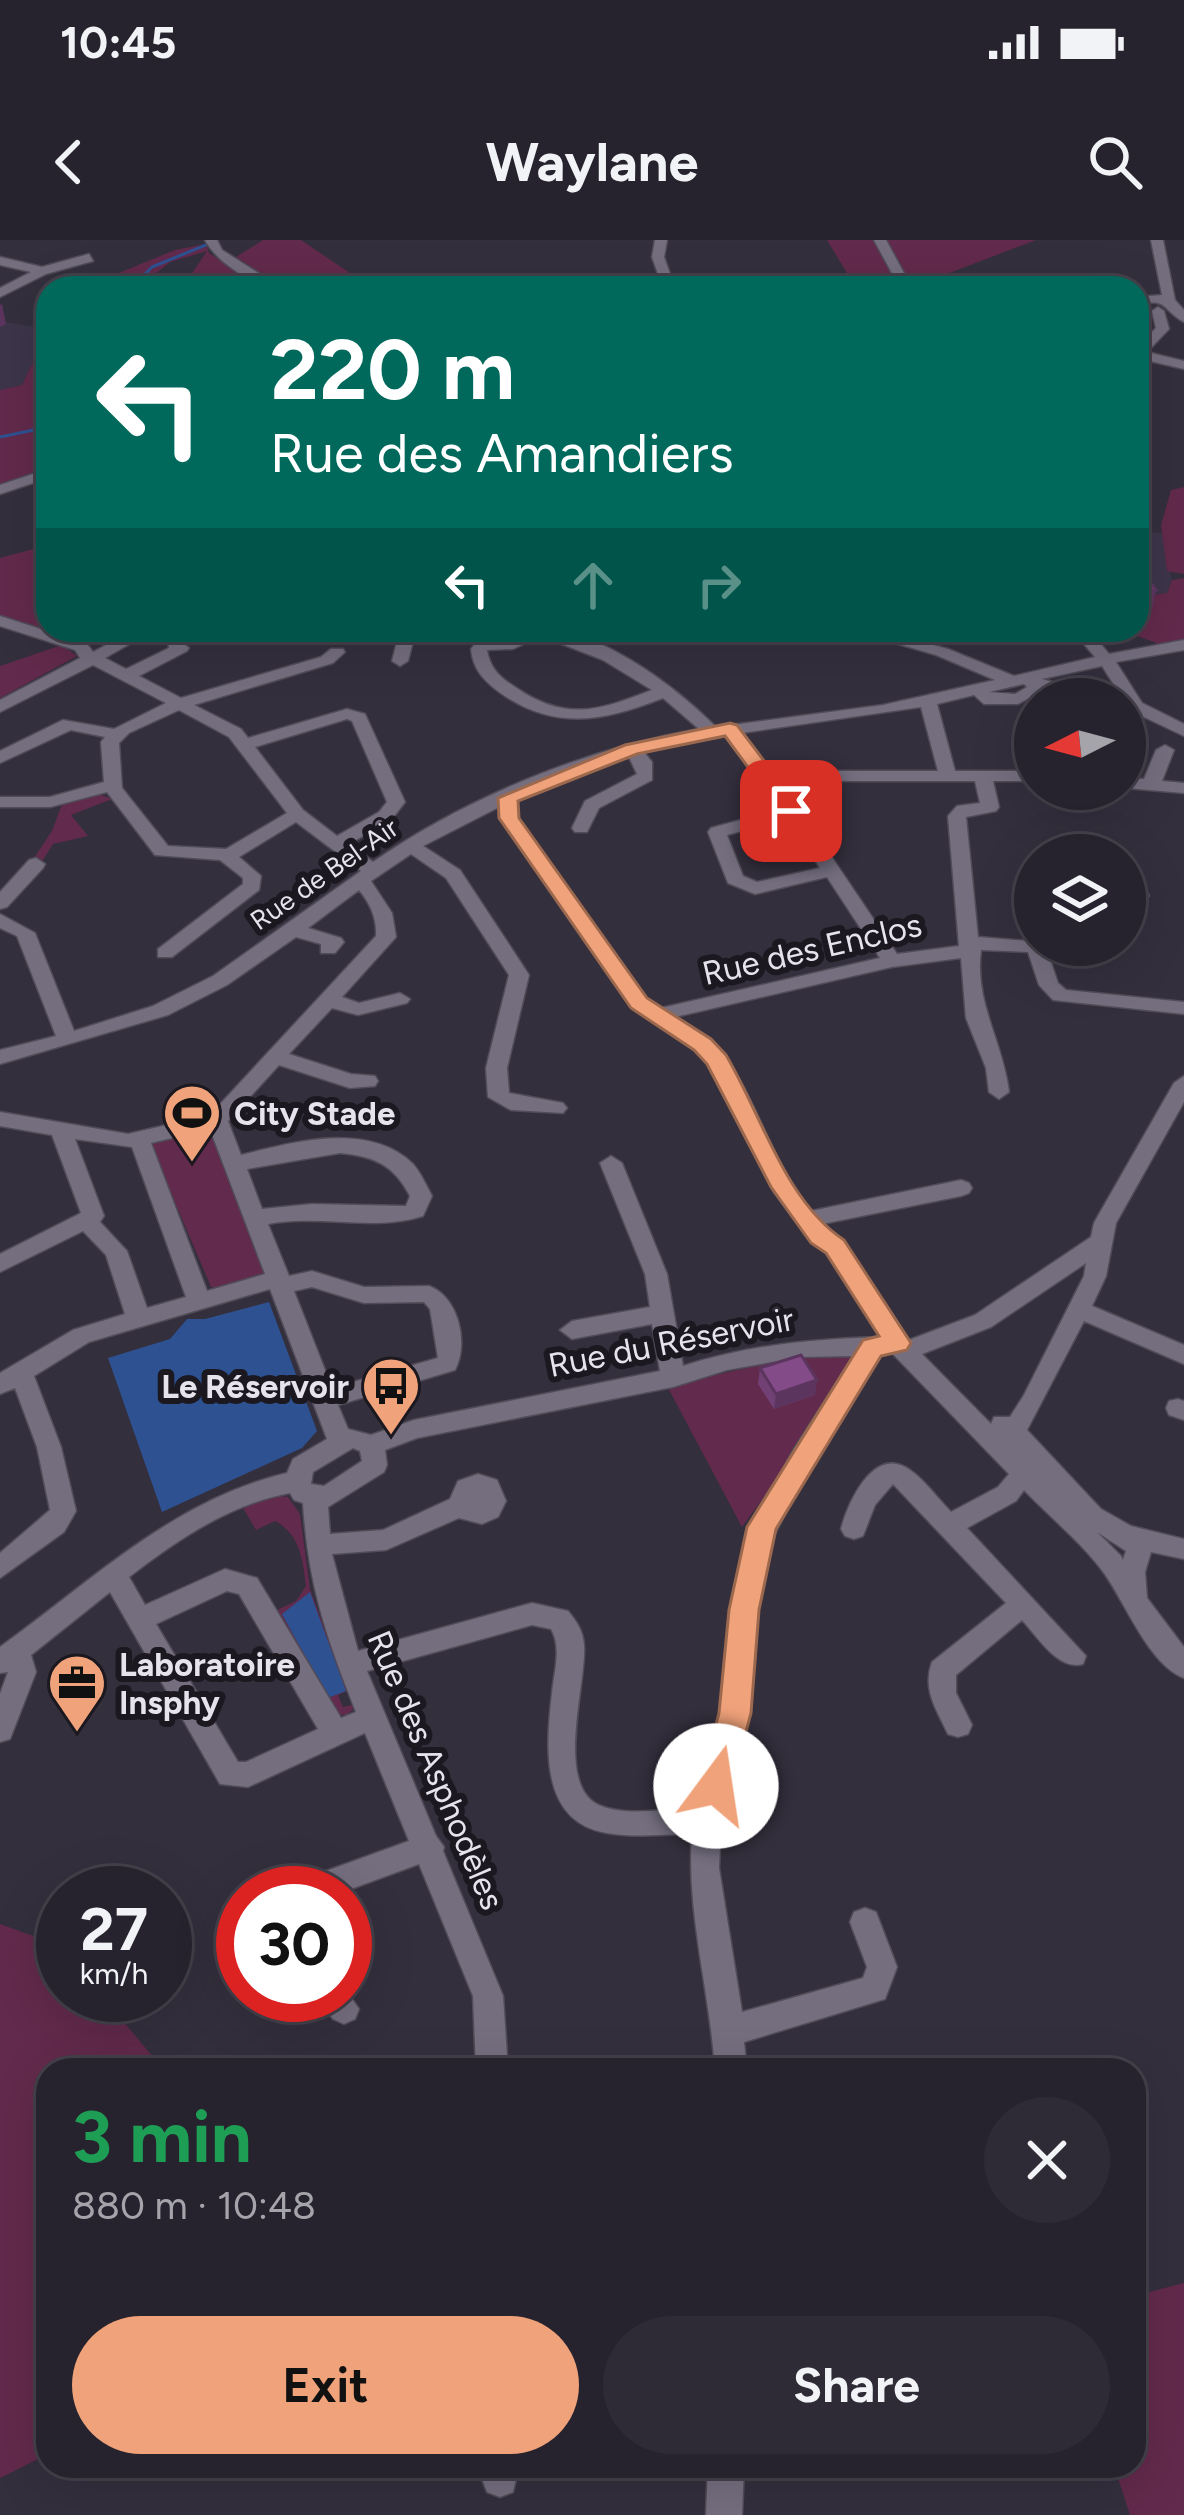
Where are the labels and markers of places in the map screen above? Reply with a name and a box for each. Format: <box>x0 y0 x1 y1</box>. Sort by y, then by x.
pin <box>740 760 842 862</box>
sports icon: City Stade <box>161 1082 223 1164</box>
place label: City Stade <box>234 1094 395 1133</box>
bus stop icon: Le Réservoir <box>360 1355 422 1437</box>
place label: Le Réservoir <box>161 1367 349 1406</box>
place label: Laboratoire Insphy <box>119 1645 295 1722</box>
office icon: Laboratoire Insphy <box>46 1652 108 1734</box>

